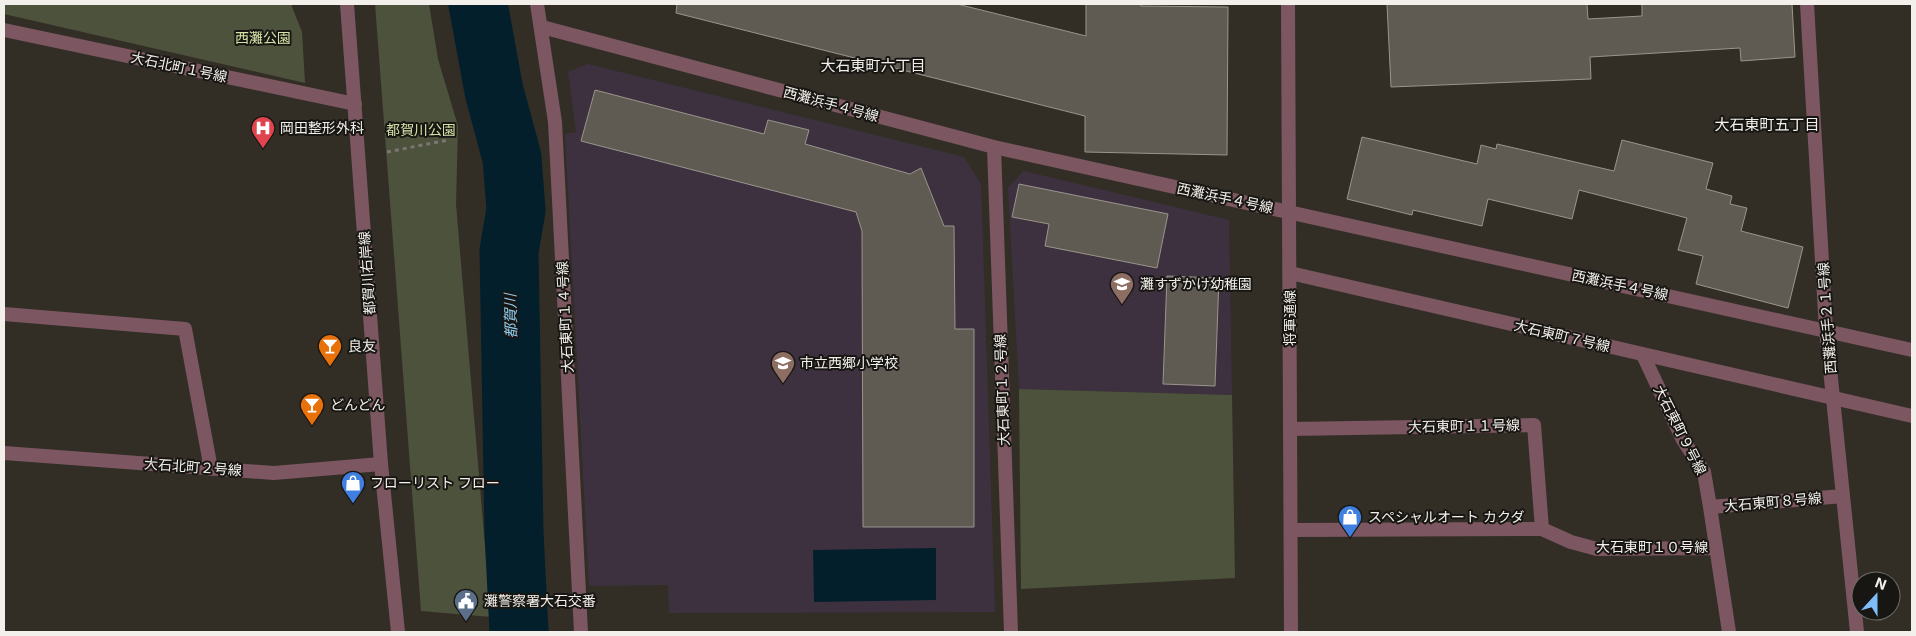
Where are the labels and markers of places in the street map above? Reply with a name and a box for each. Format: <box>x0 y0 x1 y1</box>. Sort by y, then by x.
hospital icon: 岡田整形外科 <box>250 115 276 149</box>
place label: 岡田整形外科 <box>280 119 364 136</box>
school or university icon: 灘すずかけ幼稚園 <box>1109 271 1135 305</box>
place label: 灘すずかけ幼稚園 <box>1140 275 1252 292</box>
bar icon: 良友 <box>317 333 343 367</box>
place label: 良友 <box>348 337 376 354</box>
school or university icon: 市立西郷小学校 <box>770 350 796 384</box>
place label: 市立西郷小学校 <box>800 354 898 371</box>
bar icon: どんどん <box>299 392 325 426</box>
place label: どんどん <box>330 396 386 413</box>
shop icon: フローリスト フロー <box>340 470 366 504</box>
place label: フローリスト フロー <box>370 474 500 491</box>
shop icon: スペシャルオート カクダ <box>1337 504 1363 538</box>
place label: スペシャルオート カクダ <box>1368 508 1524 525</box>
public building icon: 灘警察署大石交番 <box>453 588 479 622</box>
place label: 灘警察署大石交番 <box>484 592 596 609</box>

